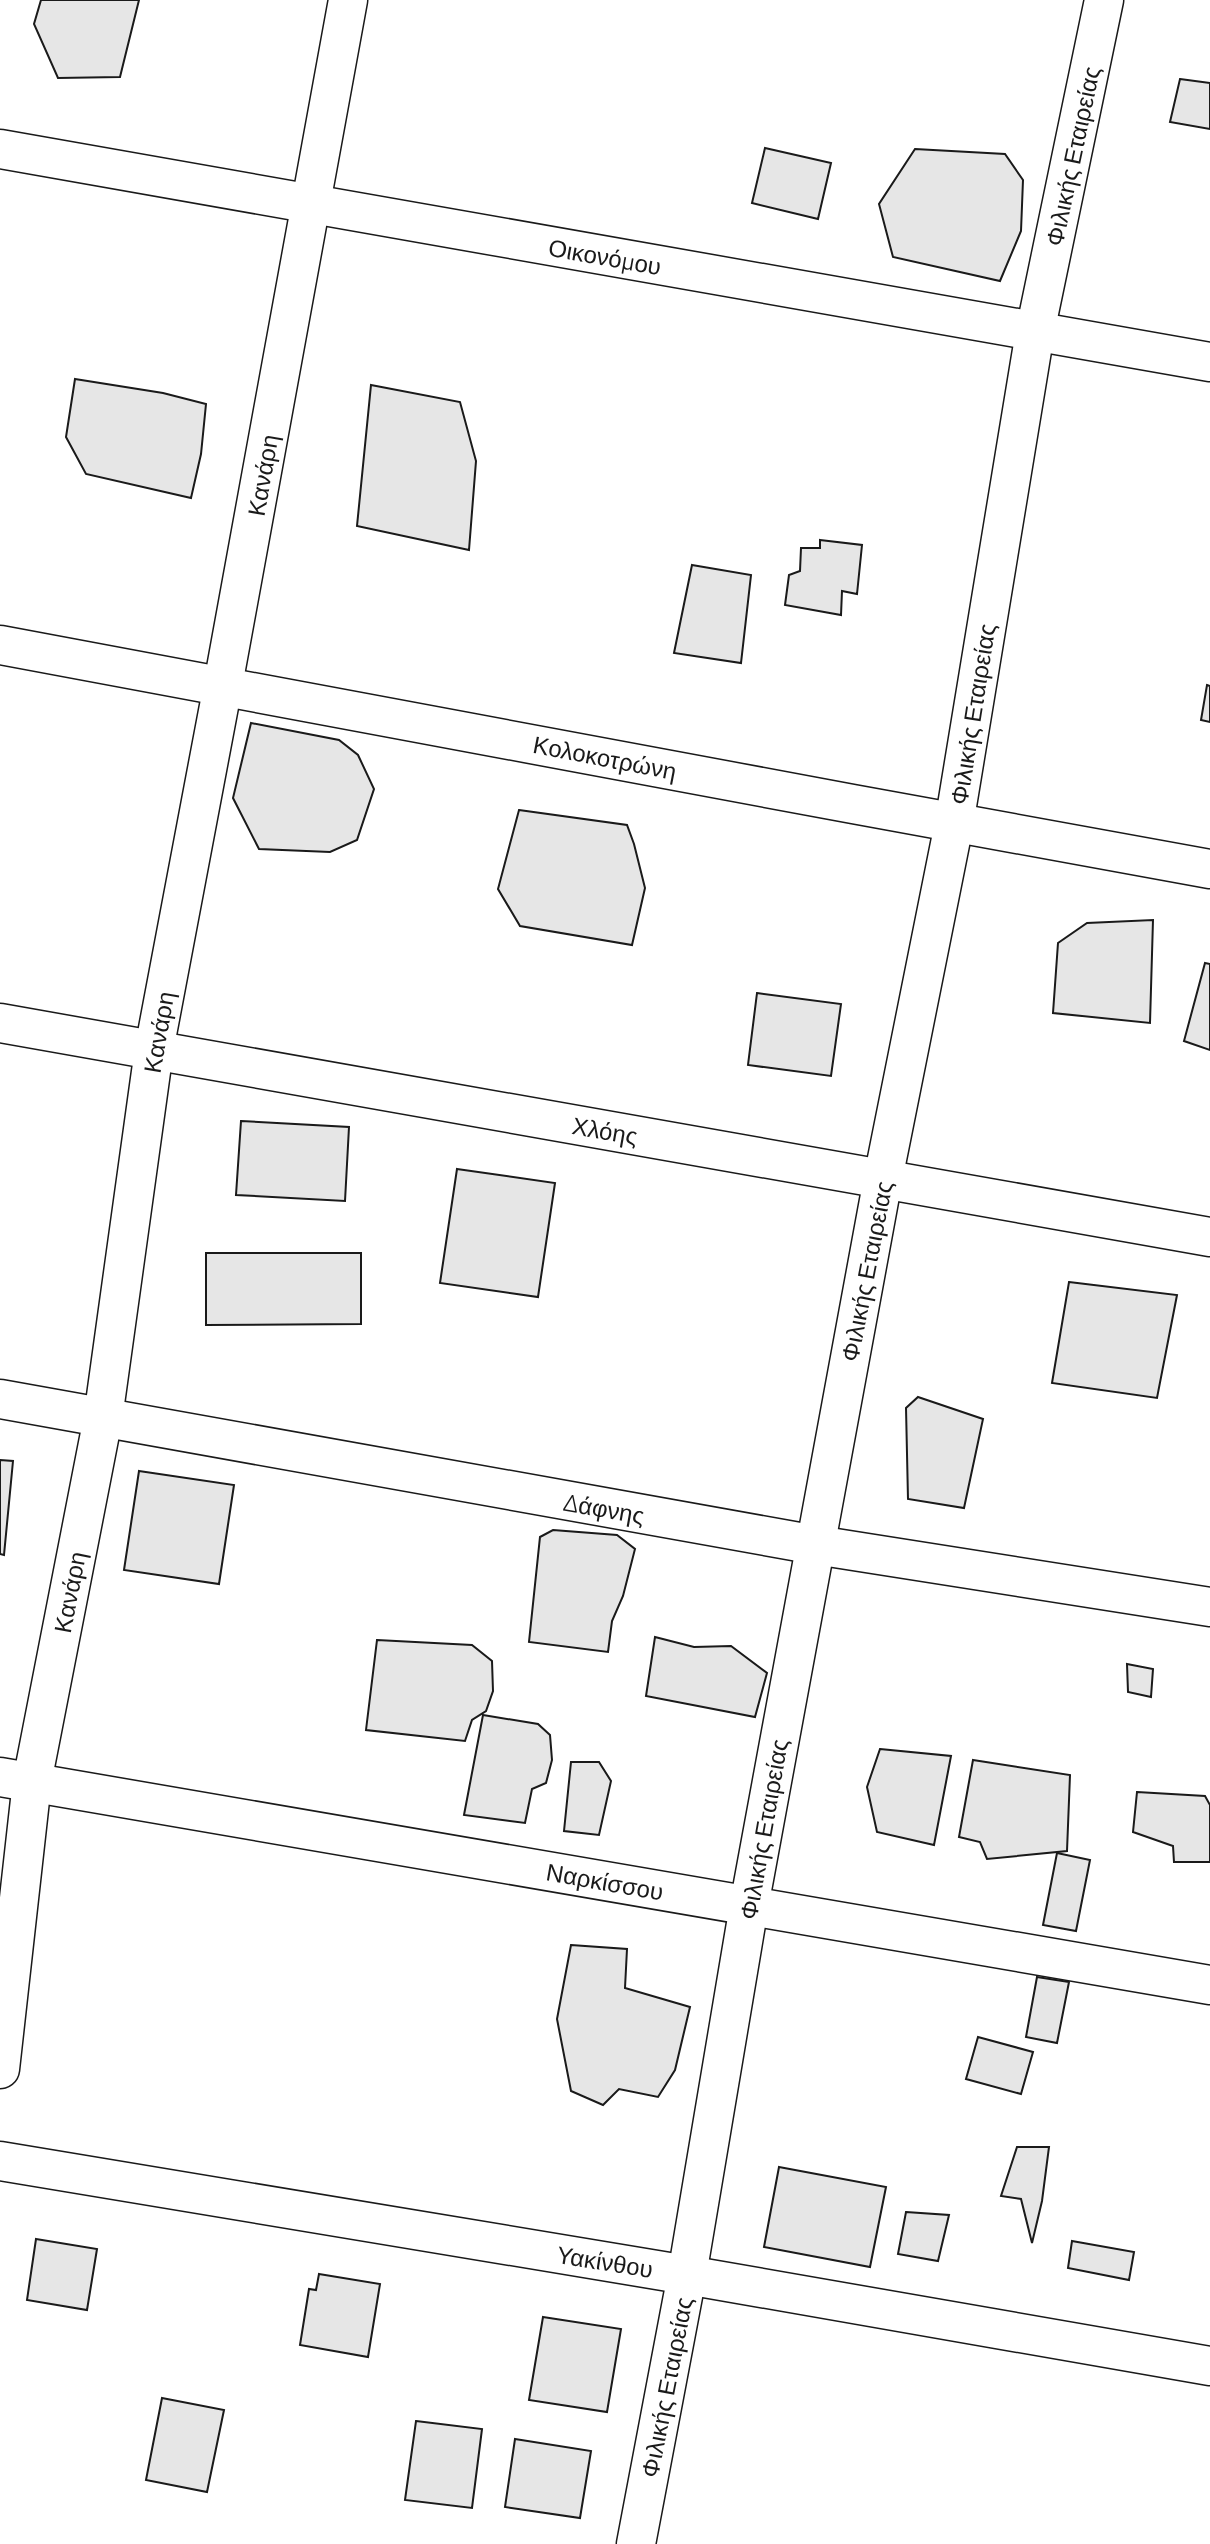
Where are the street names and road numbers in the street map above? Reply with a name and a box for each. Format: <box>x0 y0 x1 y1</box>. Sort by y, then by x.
street label: Φιλικής Εταιρείας <box>1039 63 1105 249</box>
street label: Οικονόμου <box>546 232 664 280</box>
street label: Κανάρη <box>241 432 283 518</box>
street label: Φιλικής Εταιρείας <box>943 621 1001 807</box>
street label: Κολοκοτρώνη <box>531 729 679 785</box>
street label: Κανάρη <box>137 989 179 1075</box>
street label: Χλόης <box>570 1110 640 1150</box>
street label: Φιλικής Εταιρείας <box>834 1178 898 1364</box>
street label: Δάφνης <box>561 1487 647 1529</box>
street label: Κανάρη <box>47 1549 91 1635</box>
street label: Φιλικής Εταιρείας <box>733 1736 793 1922</box>
street label: Ναρκίσσου <box>544 1856 666 1906</box>
street label: Υακίνθου <box>555 2239 655 2283</box>
street label: Φιλικής Εταιρείας <box>634 2294 698 2480</box>

